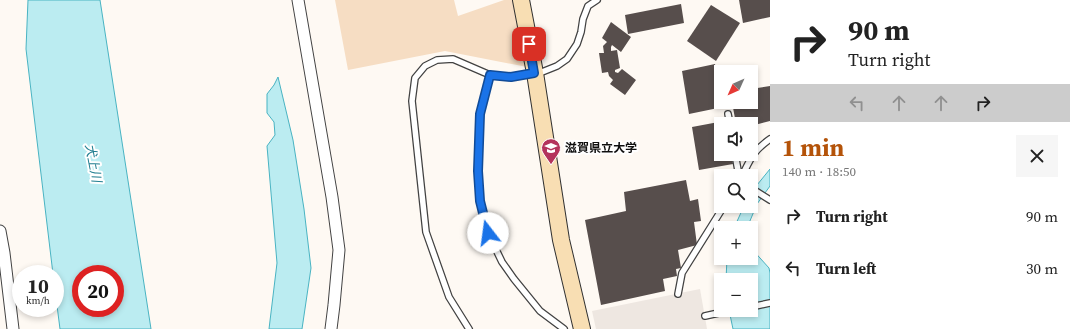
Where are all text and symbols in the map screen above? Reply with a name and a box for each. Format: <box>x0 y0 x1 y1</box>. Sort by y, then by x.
text: 90 m <box>848 11 910 49</box>
icon: right <box>782 16 834 68</box>
pin <box>512 27 546 61</box>
icon: arrive <box>518 33 540 55</box>
text: Turn right <box>848 47 930 72</box>
north arrow <box>714 65 758 109</box>
map controls <box>714 65 758 317</box>
icon: left <box>846 92 868 114</box>
icon: ahead <box>888 92 910 114</box>
icon: ahead <box>930 92 952 114</box>
icon: right <box>972 92 994 114</box>
button: sound <box>714 117 758 161</box>
text: 1 min <box>782 131 844 164</box>
button: close <box>1016 135 1058 177</box>
school or university icon: 滋賀県立大学 <box>540 137 562 165</box>
place label: 滋賀県立大学 <box>565 140 637 156</box>
water label: 犬上川 <box>81 142 106 186</box>
text: 140 m · 18:50 <box>782 163 856 180</box>
button: search <box>714 169 758 213</box>
icon: right <box>782 205 804 227</box>
text: Turn right <box>816 206 888 227</box>
text: 90 m <box>1026 206 1058 227</box>
position arrow <box>467 212 509 254</box>
button: + <box>714 221 758 265</box>
icon: left <box>782 257 804 279</box>
text: Turn left <box>816 258 876 279</box>
text: 30 m <box>1026 258 1058 279</box>
speed limit sign: 20 <box>72 265 124 317</box>
text: 10 <box>27 272 49 300</box>
button: − <box>714 273 758 317</box>
text: km/h <box>26 294 50 307</box>

